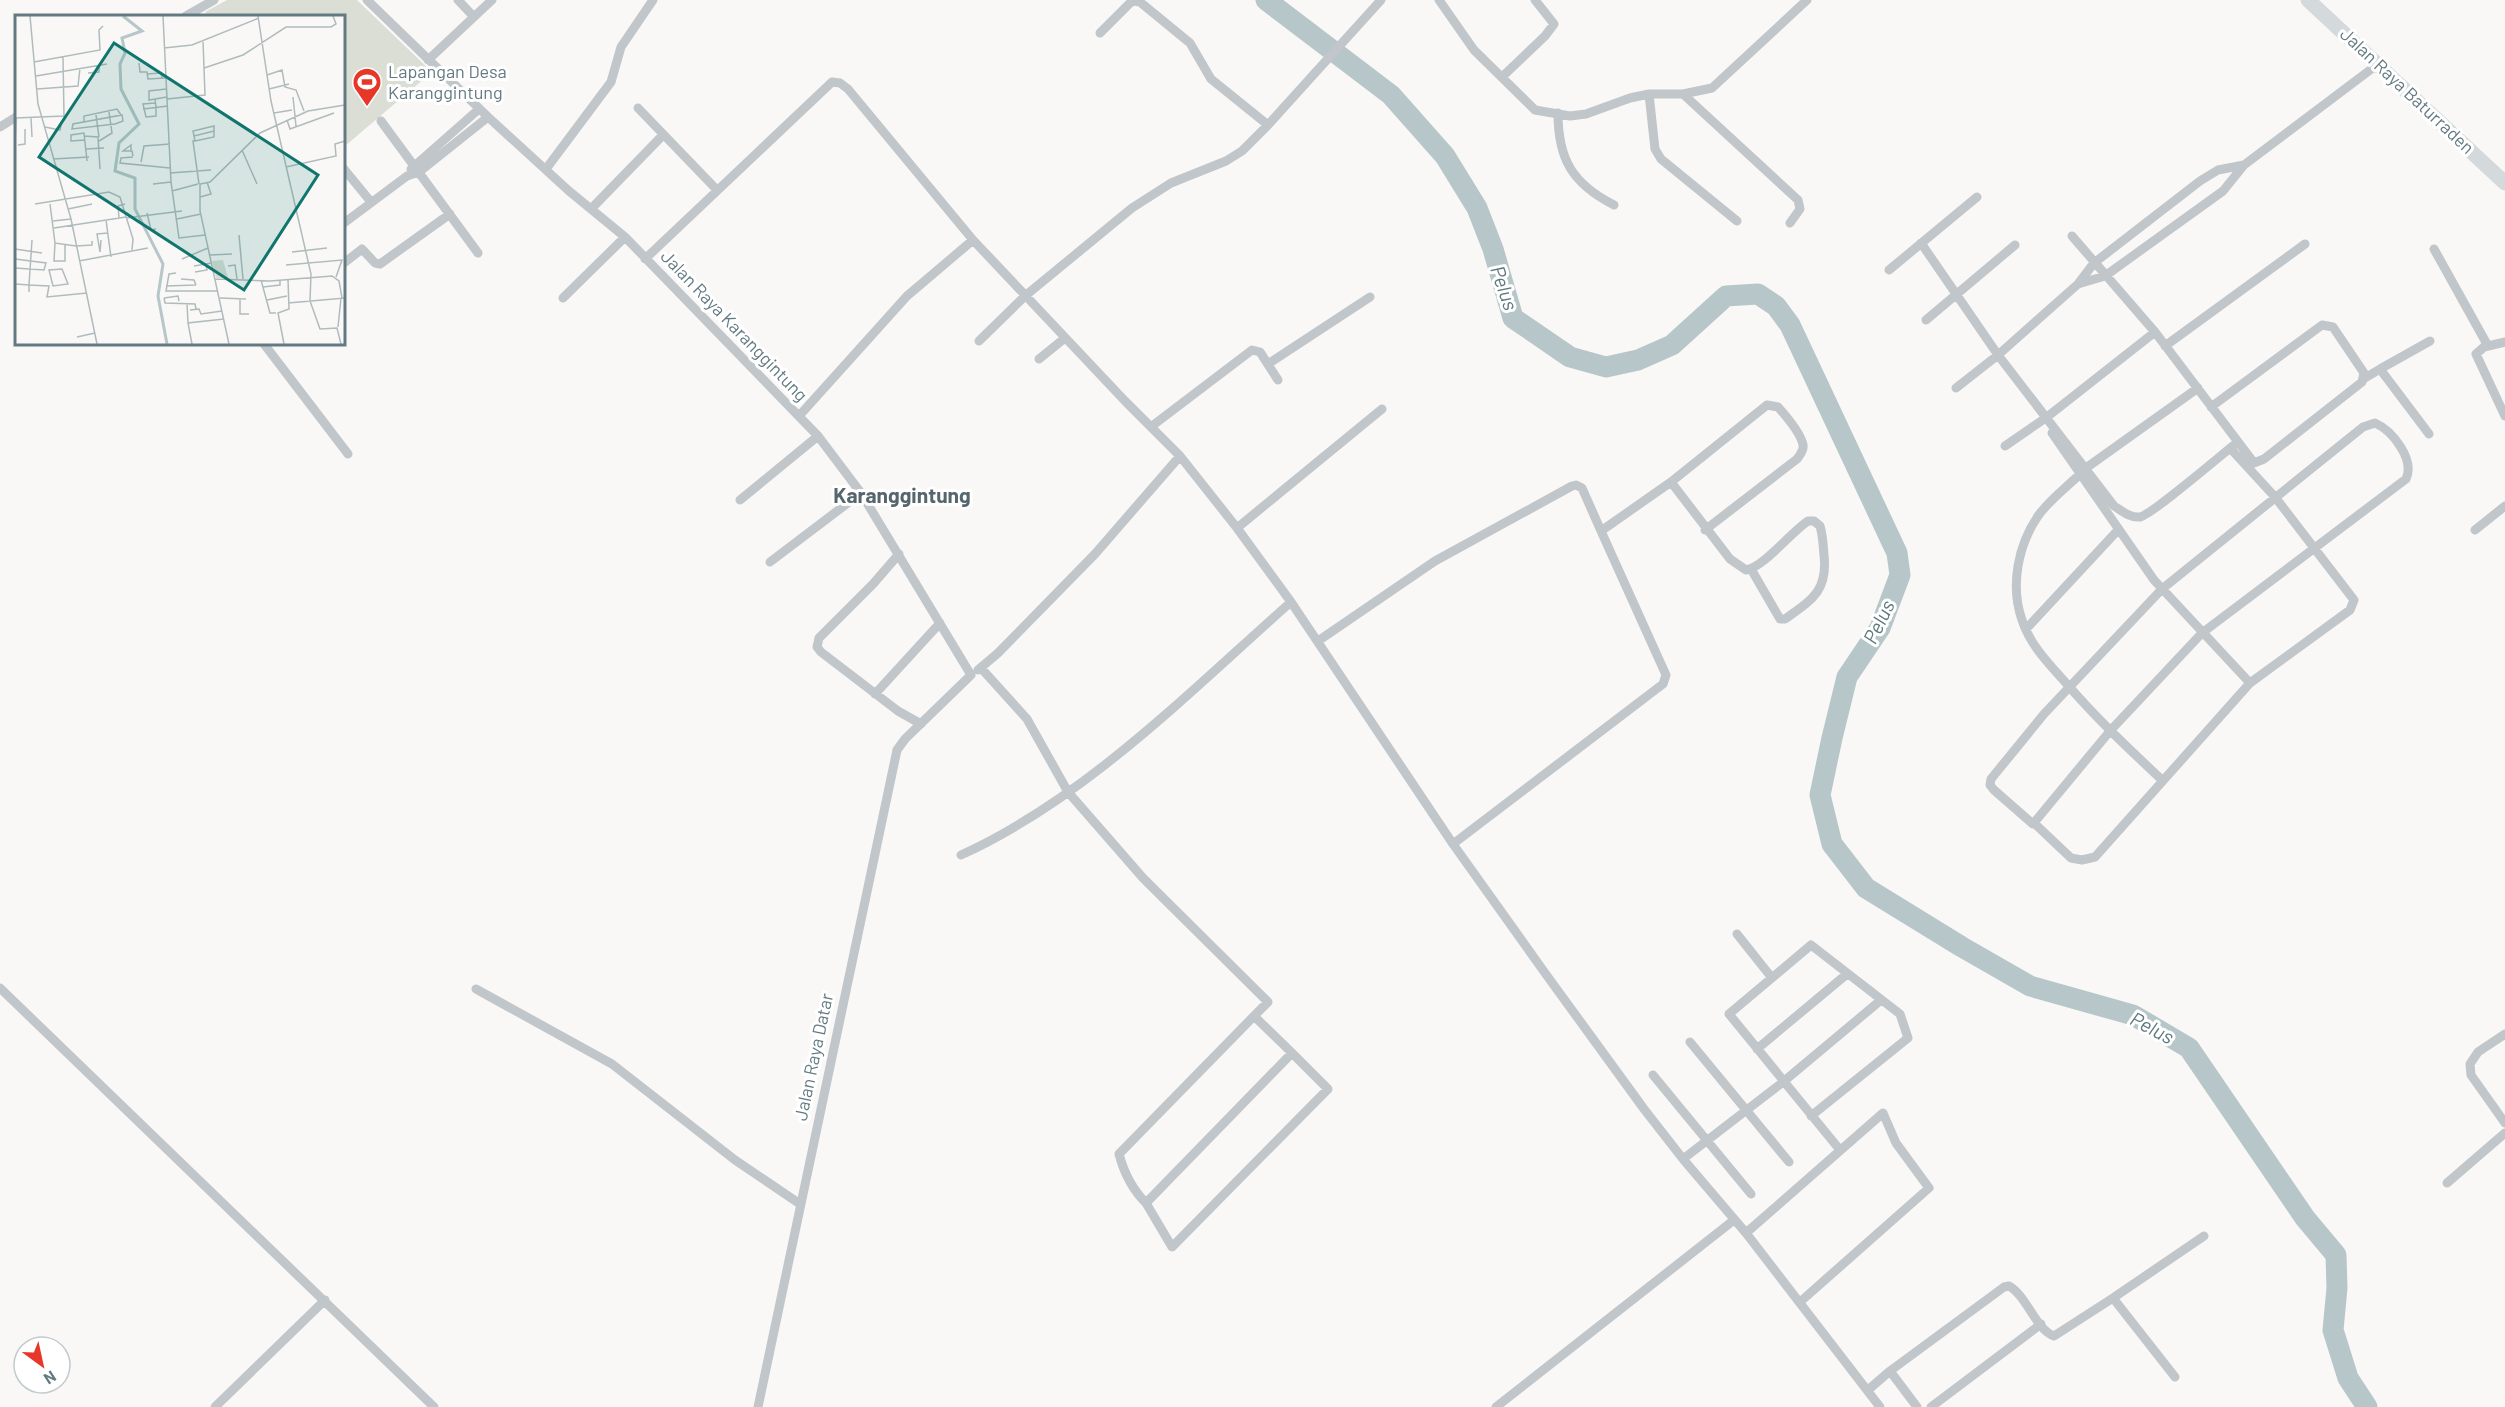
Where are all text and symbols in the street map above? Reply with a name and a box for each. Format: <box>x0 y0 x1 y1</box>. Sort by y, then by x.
inset map <box>15 15 345 345</box>
street label: Jalan Raya Baturraden <box>2336 23 2479 158</box>
place label: Lapangan Desa Karanggintung <box>388 60 507 103</box>
sports icon: Lapangan Desa Karanggintung <box>351 66 383 108</box>
street label: Jalan Raya Karanggintung <box>657 245 813 406</box>
water label: Pelus <box>1486 262 1524 313</box>
district label: Karanggintung <box>833 482 971 507</box>
water label: Pelus <box>1857 596 1899 647</box>
street label: Jalan Raya Datar <box>789 991 837 1122</box>
water label: Pelus <box>2127 1006 2178 1048</box>
north arrow <box>12 1335 72 1395</box>
text: N <box>41 1367 60 1389</box>

